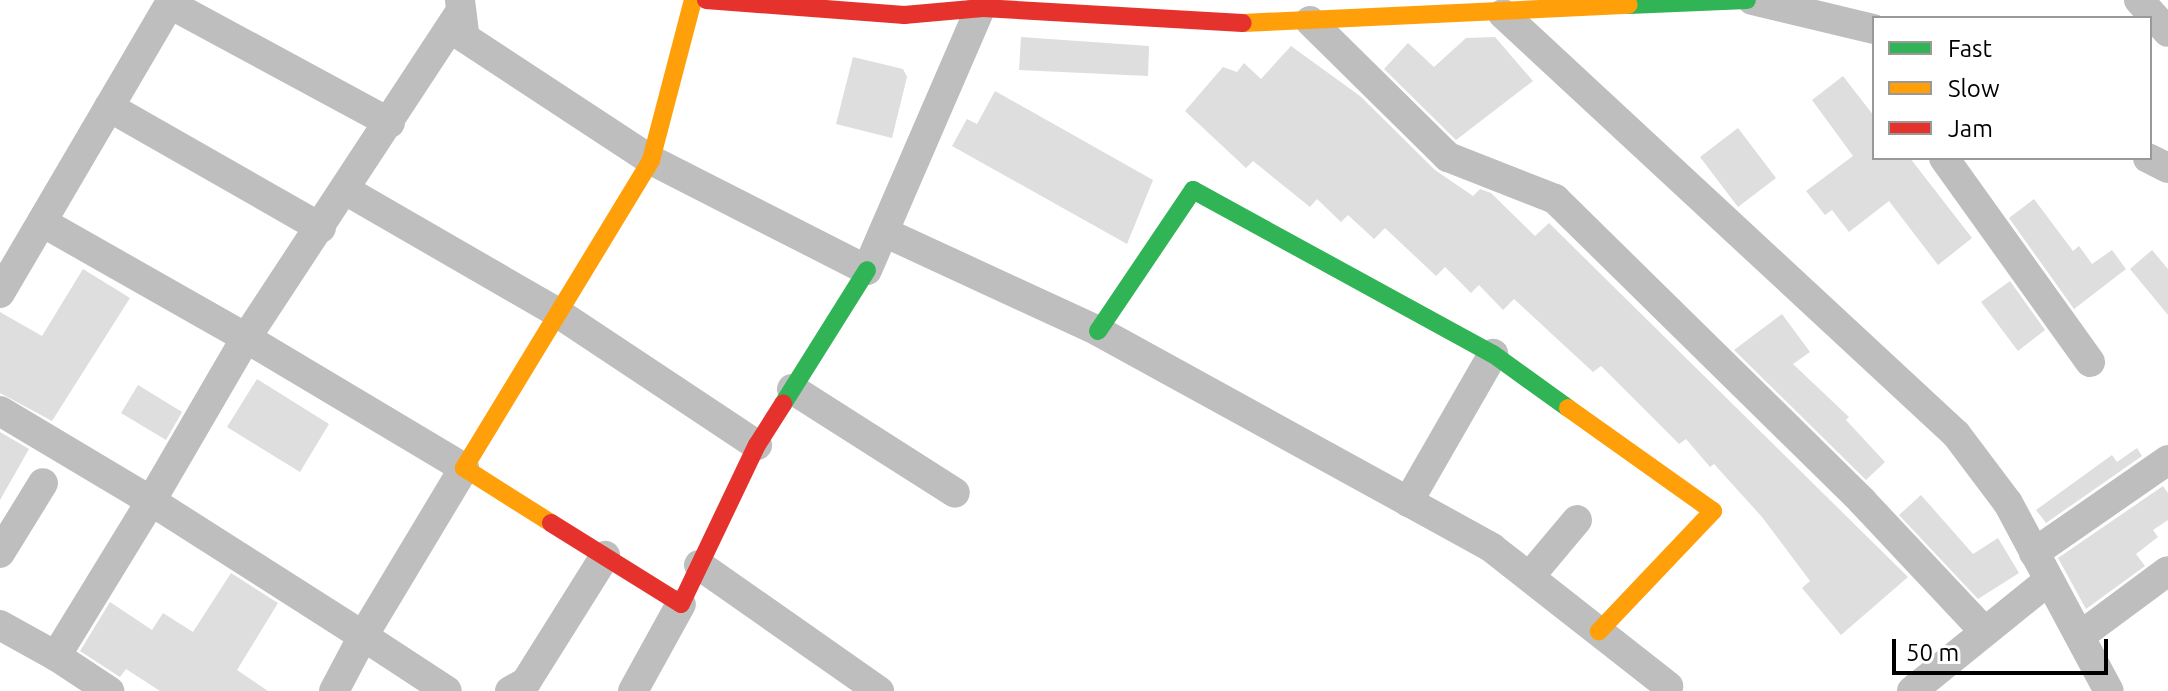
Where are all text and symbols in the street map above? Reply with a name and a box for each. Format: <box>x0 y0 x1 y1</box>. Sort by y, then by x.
legend <box>1872 16 2152 160</box>
text: Fast <box>1948 35 1992 62</box>
text: Slow <box>1948 75 2000 102</box>
text: Jam <box>1948 115 1993 142</box>
scale bar <box>1896 623 2112 673</box>
text: 50 m <box>1906 639 1959 666</box>

